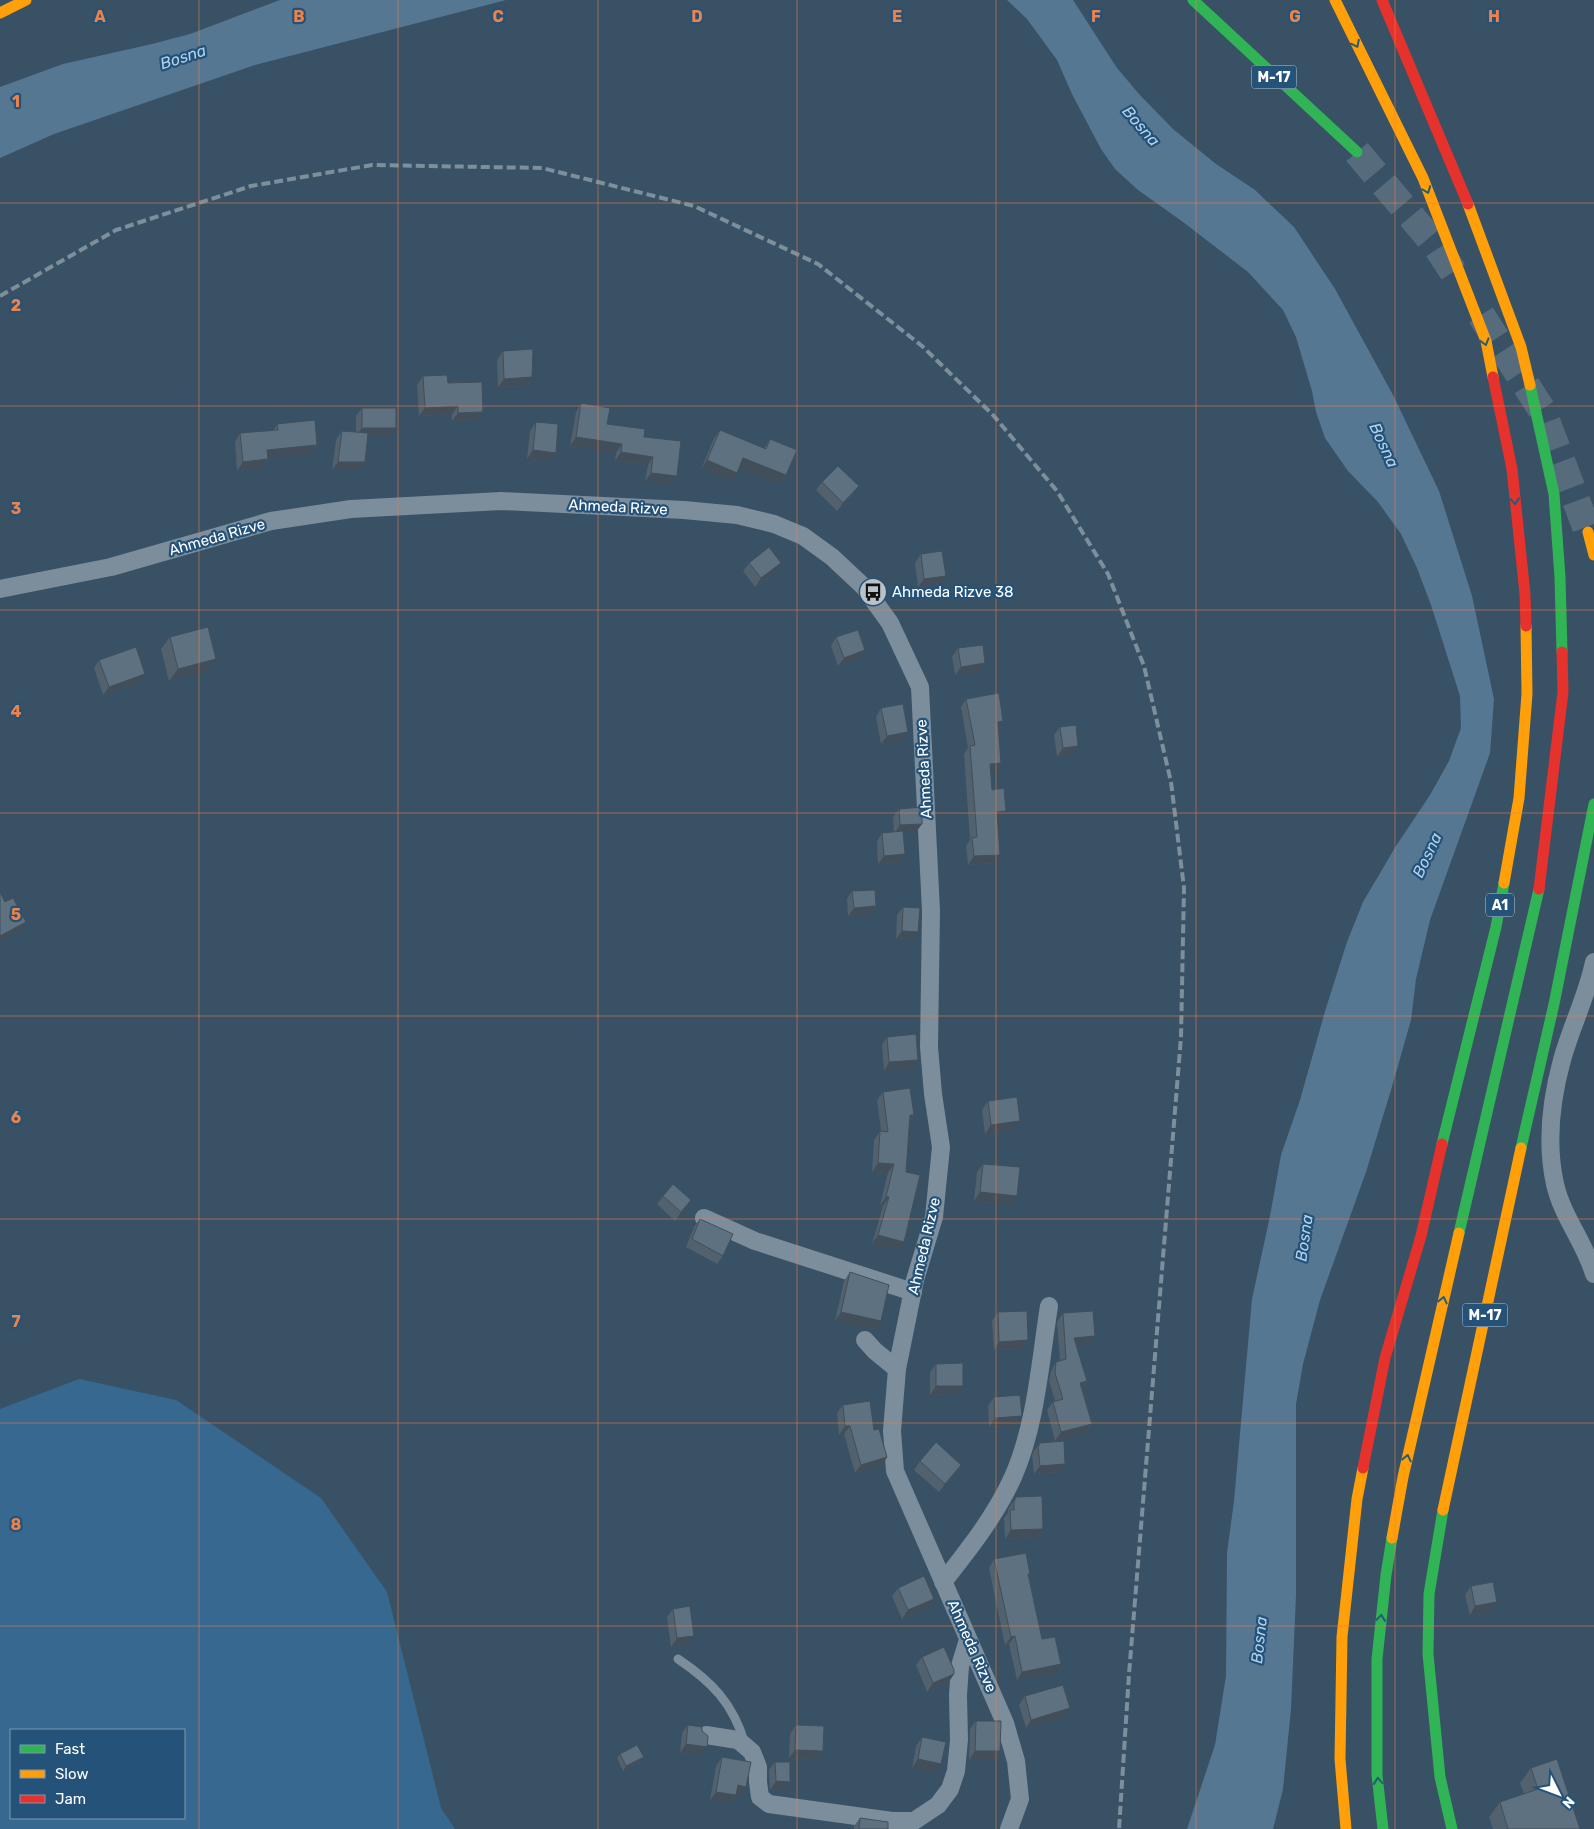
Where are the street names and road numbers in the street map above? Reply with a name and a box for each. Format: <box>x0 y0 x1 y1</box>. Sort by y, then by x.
road number: M-17 <box>1252 66 1296 88</box>
street label: Ahmeda Rizve <box>568 495 668 519</box>
street label: Ahmeda Rizve <box>167 515 267 559</box>
street label: Ahmeda Rizve <box>912 719 936 819</box>
road number: A1 <box>1486 894 1514 916</box>
street label: Ahmeda Rizve <box>904 1196 944 1296</box>
road number: M-17 <box>1462 1304 1508 1326</box>
street label: Ahmeda Rizve <box>944 1597 1000 1695</box>

